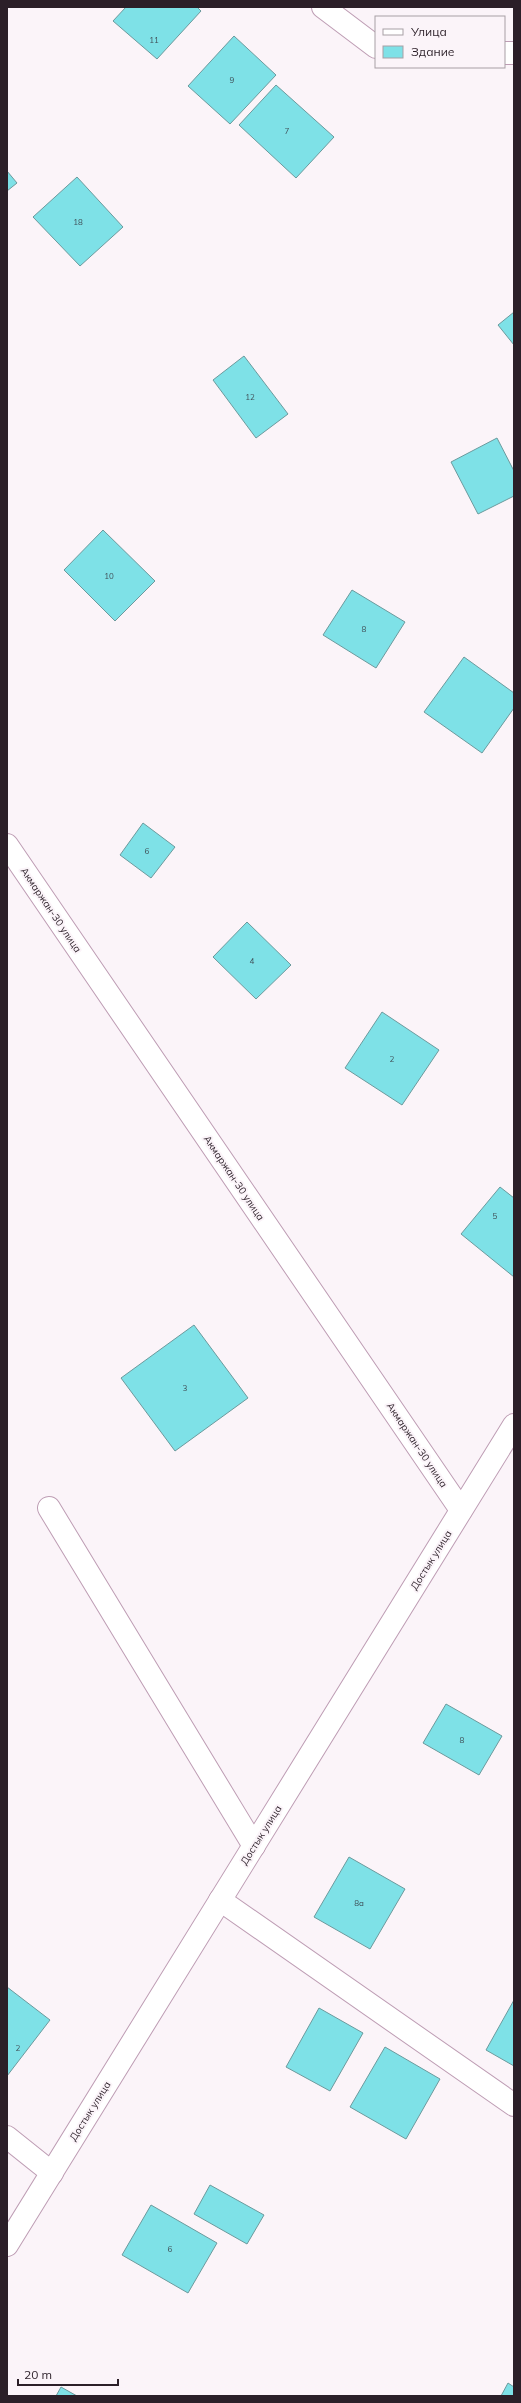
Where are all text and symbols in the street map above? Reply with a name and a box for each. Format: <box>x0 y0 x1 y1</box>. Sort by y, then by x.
legend <box>375 16 505 68</box>
text: Улица <box>410 24 447 39</box>
house number: 11 <box>149 35 159 45</box>
text: Здание <box>411 44 455 59</box>
house number: 9 <box>230 75 235 85</box>
house number: 7 <box>285 126 290 136</box>
house number: 18 <box>73 217 83 227</box>
house number: 12 <box>245 392 255 402</box>
house number: 10 <box>104 571 114 581</box>
house number: 8 <box>362 624 367 634</box>
house number: 6 <box>145 846 150 856</box>
street label: Акмаржан-30 улица <box>18 865 84 955</box>
house number: 4 <box>250 956 255 966</box>
house number: 2 <box>390 1054 395 1064</box>
street label: Акмаржан-30 улица <box>201 1133 267 1223</box>
house number: 5 <box>493 1211 498 1221</box>
house number: 3 <box>183 1383 188 1393</box>
street label: Акмаржан-30 улица <box>384 1400 450 1490</box>
street label: Достык улица <box>407 1528 455 1592</box>
house number: 8 <box>460 1735 465 1745</box>
street label: Достык улица <box>237 1803 285 1867</box>
house number: 8а <box>354 1898 364 1908</box>
house number: 2 <box>16 2043 21 2053</box>
street label: Достык улица <box>66 2079 114 2143</box>
house number: 6 <box>168 2244 173 2254</box>
scale bar <box>18 2361 118 2387</box>
text: 20 m <box>24 2367 52 2382</box>

